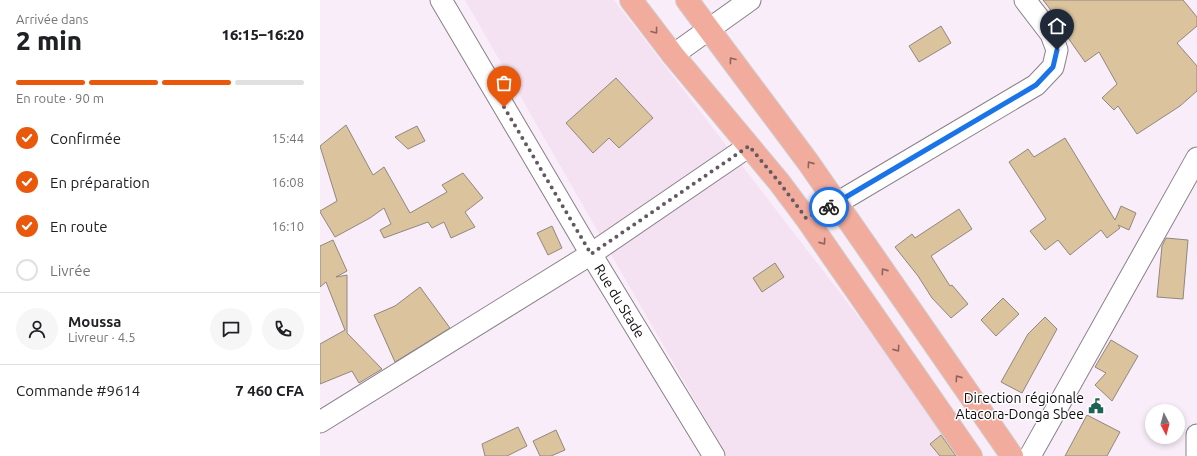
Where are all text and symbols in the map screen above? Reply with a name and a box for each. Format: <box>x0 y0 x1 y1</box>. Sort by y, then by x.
pin <box>1040 9 1074 50</box>
text: Arrivée dans <box>16 12 88 26</box>
icon: home <box>1046 15 1068 37</box>
text: 2 min <box>16 26 82 55</box>
text: 16:15–16:20 <box>221 26 304 43</box>
one-way arrow <box>650 27 657 34</box>
one-way arrow <box>730 57 737 64</box>
pin <box>487 66 521 107</box>
icon: bag <box>493 72 515 94</box>
text: En route · 90 m <box>16 91 104 105</box>
icon: check <box>16 127 38 149</box>
text: Confirmée <box>50 130 121 147</box>
text: 15:44 <box>271 131 304 145</box>
one-way arrow <box>808 162 815 169</box>
icon: check <box>16 171 38 193</box>
text: En préparation <box>50 174 150 191</box>
text: 16:08 <box>271 175 304 189</box>
courier <box>809 187 849 227</box>
icon: bike <box>818 196 840 218</box>
icon: check <box>16 215 38 237</box>
text: En route <box>50 218 108 235</box>
text: 16:10 <box>271 219 304 233</box>
one-way arrow <box>818 238 826 245</box>
street label: Rue du Stade <box>591 261 648 341</box>
text: Livrée <box>50 262 91 279</box>
one-way arrow <box>881 268 889 275</box>
button: person <box>16 308 58 350</box>
button: chat <box>210 308 252 350</box>
button: phone <box>262 308 304 350</box>
text: Moussa <box>68 313 121 330</box>
text: Livreur · 4.5 <box>68 330 136 344</box>
one-way arrow <box>892 345 900 352</box>
one-way arrow <box>956 375 963 382</box>
text: Commande #9614 <box>16 382 140 399</box>
text: 7 460 CFA <box>235 382 304 399</box>
place label: Direction régionale Atacora-Donga Sbee <box>956 390 1084 422</box>
public building icon: Direction régionale Atacora-Donga Sbee <box>1087 397 1105 415</box>
north arrow <box>1145 404 1185 444</box>
map controls <box>1145 404 1185 444</box>

